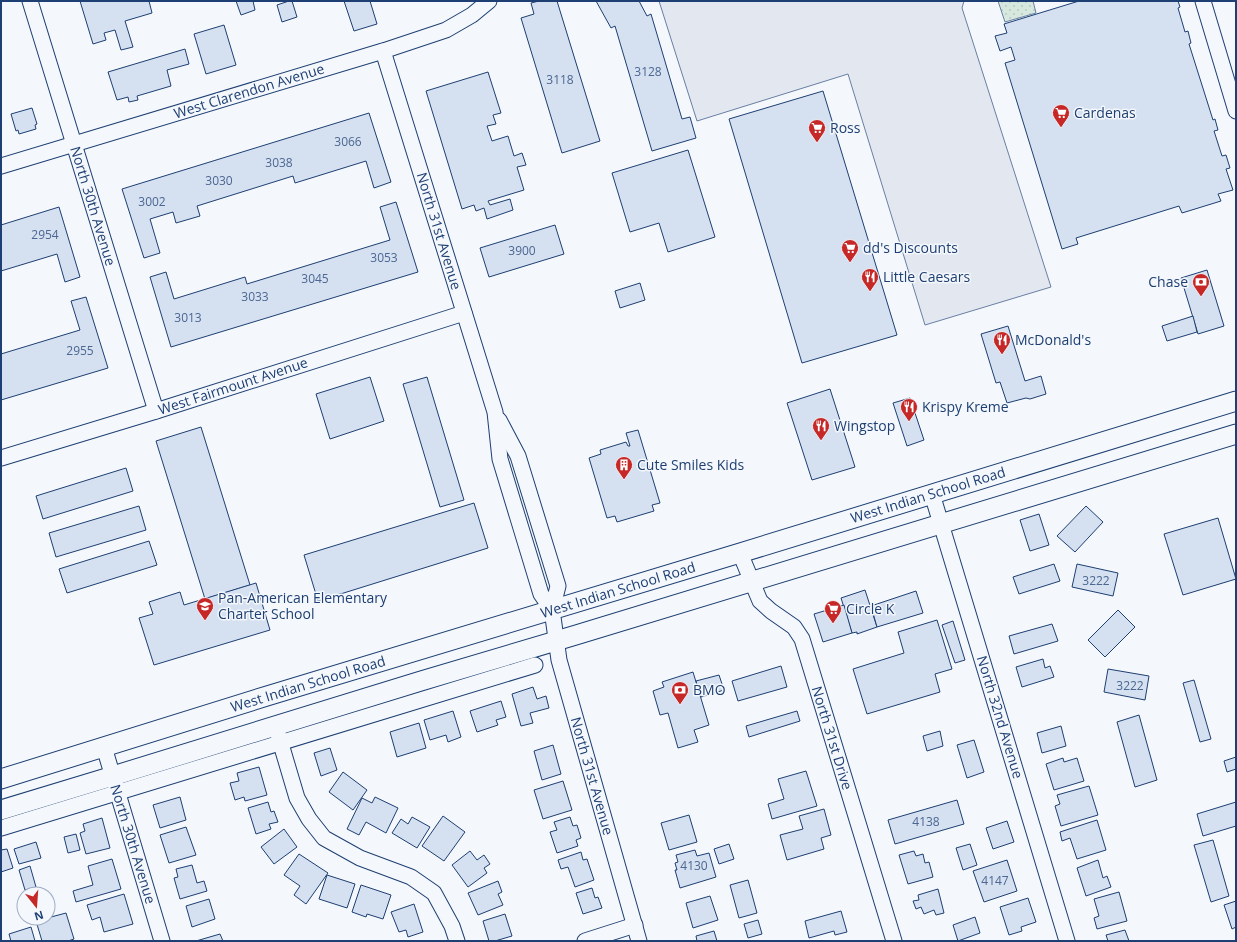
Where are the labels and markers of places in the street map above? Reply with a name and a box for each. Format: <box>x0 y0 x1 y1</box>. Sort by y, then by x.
supermarket icon: Cardenas <box>1051 103 1071 128</box>
place label: Cardenas <box>1074 103 1136 122</box>
supermarket icon: Ross <box>807 118 827 143</box>
place label: Ross <box>830 118 861 137</box>
supermarket icon: dd's Discounts <box>840 238 860 263</box>
place label: dd's Discounts <box>863 238 958 257</box>
restaurant icon: Little Caesars <box>860 267 880 292</box>
place label: Little Caesars <box>883 267 970 286</box>
place label: Chase <box>1148 272 1188 291</box>
bank icon: Chase <box>1191 272 1211 297</box>
restaurant icon: McDonald's <box>992 330 1012 355</box>
place label: McDonald's <box>1015 330 1091 349</box>
restaurant icon: Krispy Kreme <box>899 397 919 422</box>
place label: Krispy Kreme <box>922 397 1009 416</box>
restaurant icon: Wingstop <box>811 416 831 441</box>
place label: Wingstop <box>834 416 895 435</box>
building icon: Cute Smiles Kids <box>614 455 634 480</box>
place label: Cute Smiles Kids <box>637 455 744 474</box>
place label: Pan-American Elementary Charter School <box>218 588 388 623</box>
school or university icon: Pan-American Elementary Charter School <box>195 596 215 621</box>
supermarket icon: Circle K <box>823 599 843 624</box>
place label: Circle K <box>846 599 895 618</box>
bank icon: BMO <box>670 680 690 705</box>
place label: BMO <box>693 680 726 699</box>

